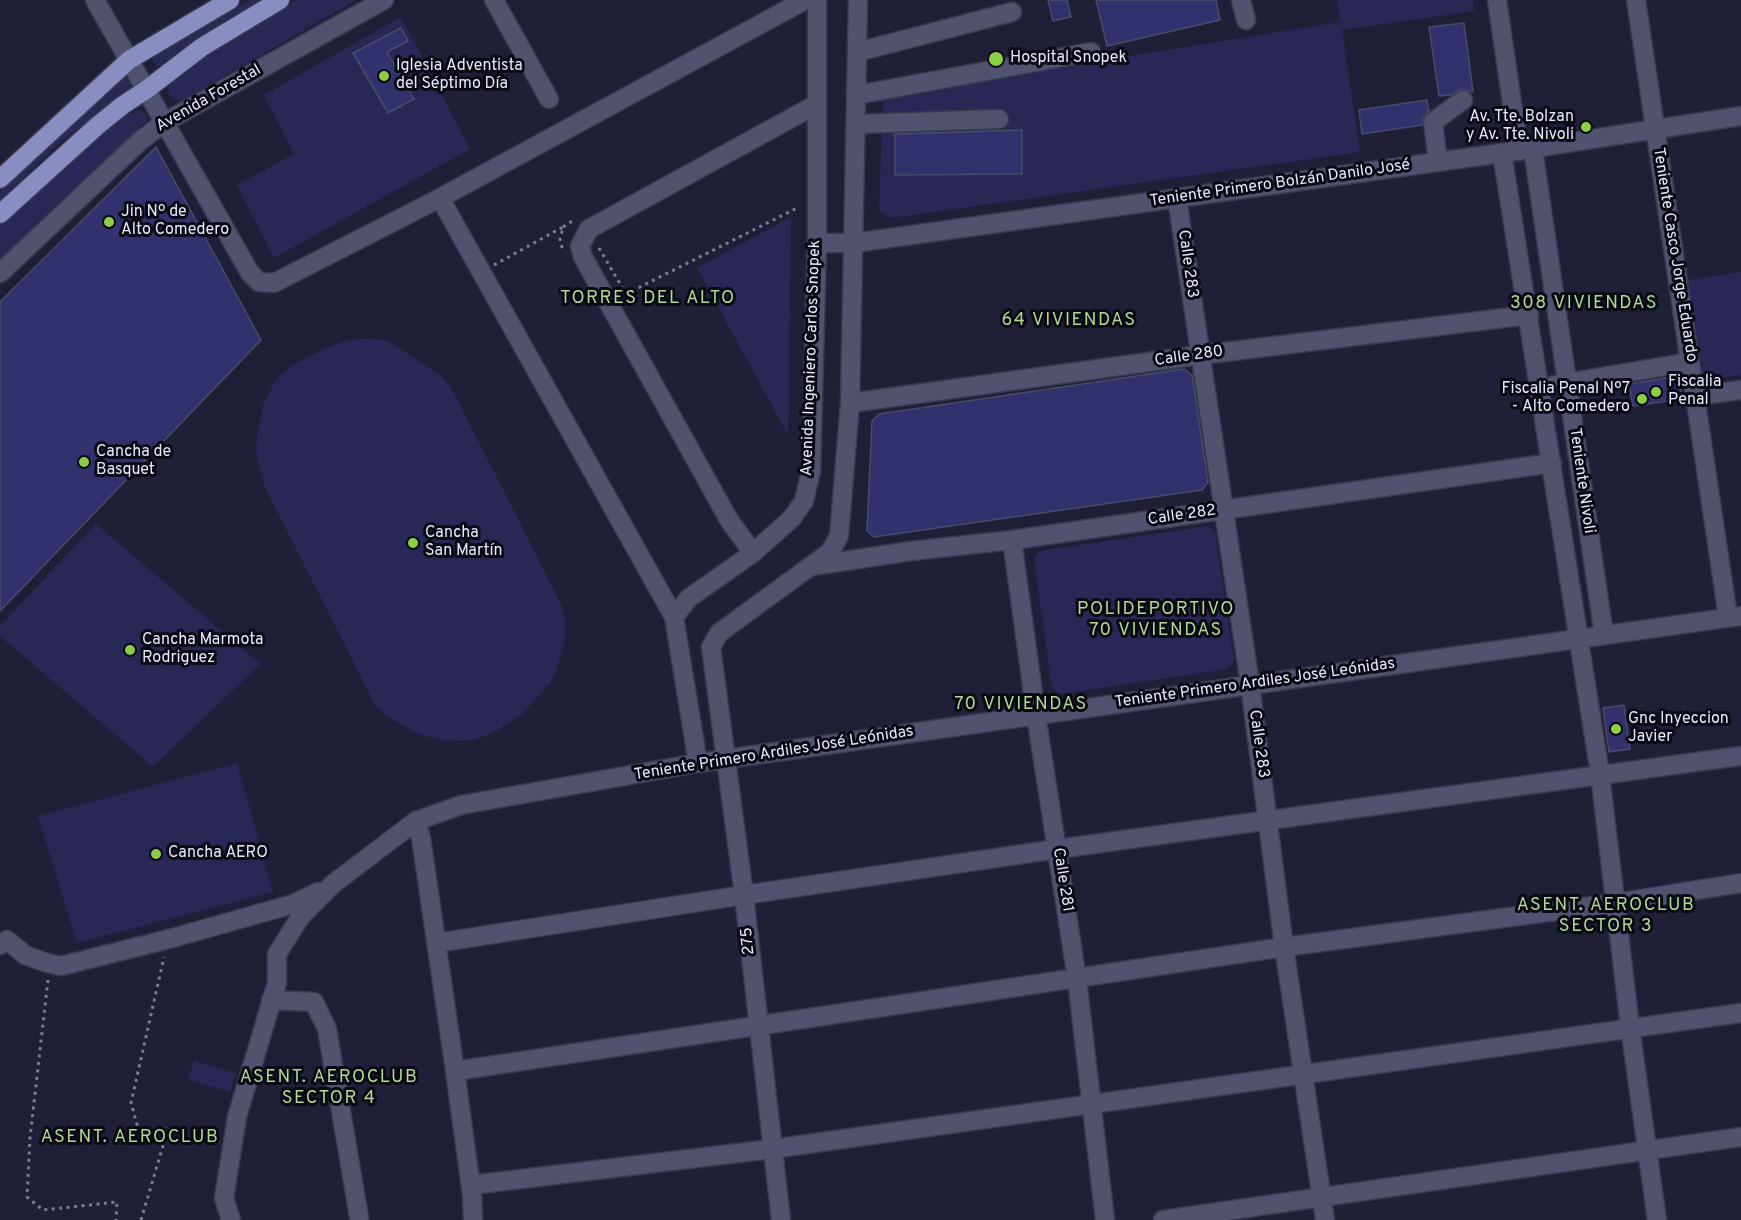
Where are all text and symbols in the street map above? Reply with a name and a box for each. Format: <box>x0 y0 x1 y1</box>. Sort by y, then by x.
place label: Hospital Snopek <box>1010 49 1127 69</box>
marker: Hospital Snopek <box>987 50 1005 68</box>
place label: Iglesia Adventista del Séptimo Día <box>396 57 523 95</box>
street label: Avenida Forestal <box>153 61 265 137</box>
marker: Iglesia Adventista del Séptimo Día <box>377 69 391 83</box>
place label: Av. Tte. Bolzan y Av. Tte. Nivoli <box>1466 108 1574 146</box>
marker: Av. Tte. Bolzan y Av. Tte. Nivoli <box>1579 120 1593 134</box>
street label: Teniente Casco Jorge Eduardo <box>1648 147 1700 363</box>
street label: Teniente Primero Bolzán Danilo José <box>1149 156 1411 212</box>
place label: Jin Nº de Alto Comedero <box>121 203 229 241</box>
marker: Jin Nº de Alto Comedero <box>102 215 116 229</box>
street label: Calle 283 <box>1173 229 1201 299</box>
street label: Avenida Ingeniero Carlos Snopek <box>798 240 826 476</box>
district label: TORRES DEL ALTO <box>560 288 736 310</box>
district label: 308 VIVIENDAS <box>1510 293 1658 315</box>
district label: 64 VIVIENDAS <box>1001 310 1137 332</box>
street label: Calle 280 <box>1153 343 1225 371</box>
place label: Fiscalia Penal <box>1668 373 1721 411</box>
place label: Fiscalia Penal Nº7 - Alto Comedero <box>1501 380 1630 418</box>
marker: Fiscalia Penal <box>1649 385 1663 399</box>
marker: Fiscalia Penal Nº7 - Alto Comedero <box>1635 392 1649 406</box>
street label: Teniente Nivoli <box>1564 427 1598 535</box>
place label: Cancha de Basquet <box>96 443 171 481</box>
marker: Cancha de Basquet <box>77 455 91 469</box>
street label: Calle 282 <box>1147 502 1217 530</box>
place label: Cancha San Martín <box>425 524 503 562</box>
marker: Cancha San Martín <box>406 536 420 550</box>
district label: POLIDEPORTIVO 70 VIVIENDAS <box>1077 599 1235 642</box>
place label: Cancha Marmota Rodriguez <box>142 631 264 669</box>
marker: Cancha Marmota Rodriguez <box>123 643 137 657</box>
street label: Teniente Primero Ardiles José Leónidas <box>1114 655 1396 713</box>
district label: 70 VIVIENDAS <box>954 694 1088 716</box>
street label: Calle 283 <box>1244 709 1272 779</box>
place label: Gnc Inyeccion Javier <box>1628 710 1729 748</box>
street label: Teniente Primero Ardiles José Leónidas <box>633 722 915 786</box>
marker: Gnc Inyeccion Javier <box>1609 722 1623 736</box>
place label: Cancha AERO <box>168 844 268 864</box>
street label: Calle 281 <box>1047 846 1077 914</box>
marker: Cancha AERO <box>149 847 163 861</box>
district label: ASENT. AEROCLUB SECTOR 3 <box>1517 895 1695 938</box>
street label: 275 <box>738 926 760 956</box>
district label: ASENT. AEROCLUB SECTOR 4 <box>240 1067 418 1110</box>
district label: ASENT. AEROCLUB <box>41 1127 219 1149</box>

